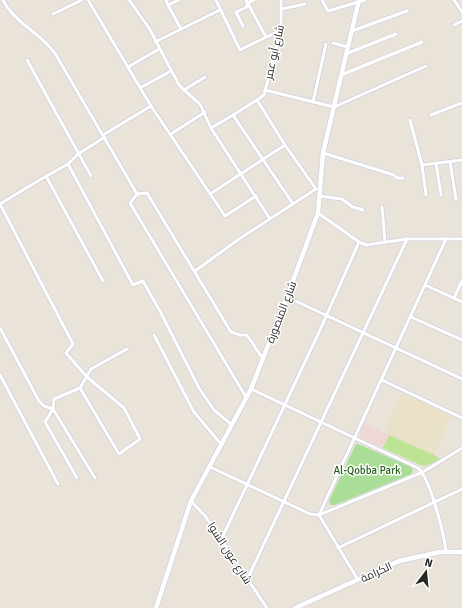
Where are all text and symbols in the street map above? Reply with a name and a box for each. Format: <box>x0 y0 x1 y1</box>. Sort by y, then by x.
street label: شارع أبو عمر <box>261 23 288 82</box>
street label: شارع المنصورة <box>264 279 300 345</box>
park label: Al-Qobba Park <box>333 464 401 477</box>
street label: شارع عون الشوا <box>204 520 254 587</box>
north arrow <box>406 552 446 592</box>
text: N <box>423 556 434 570</box>
street label: الكرامة <box>359 560 394 585</box>

